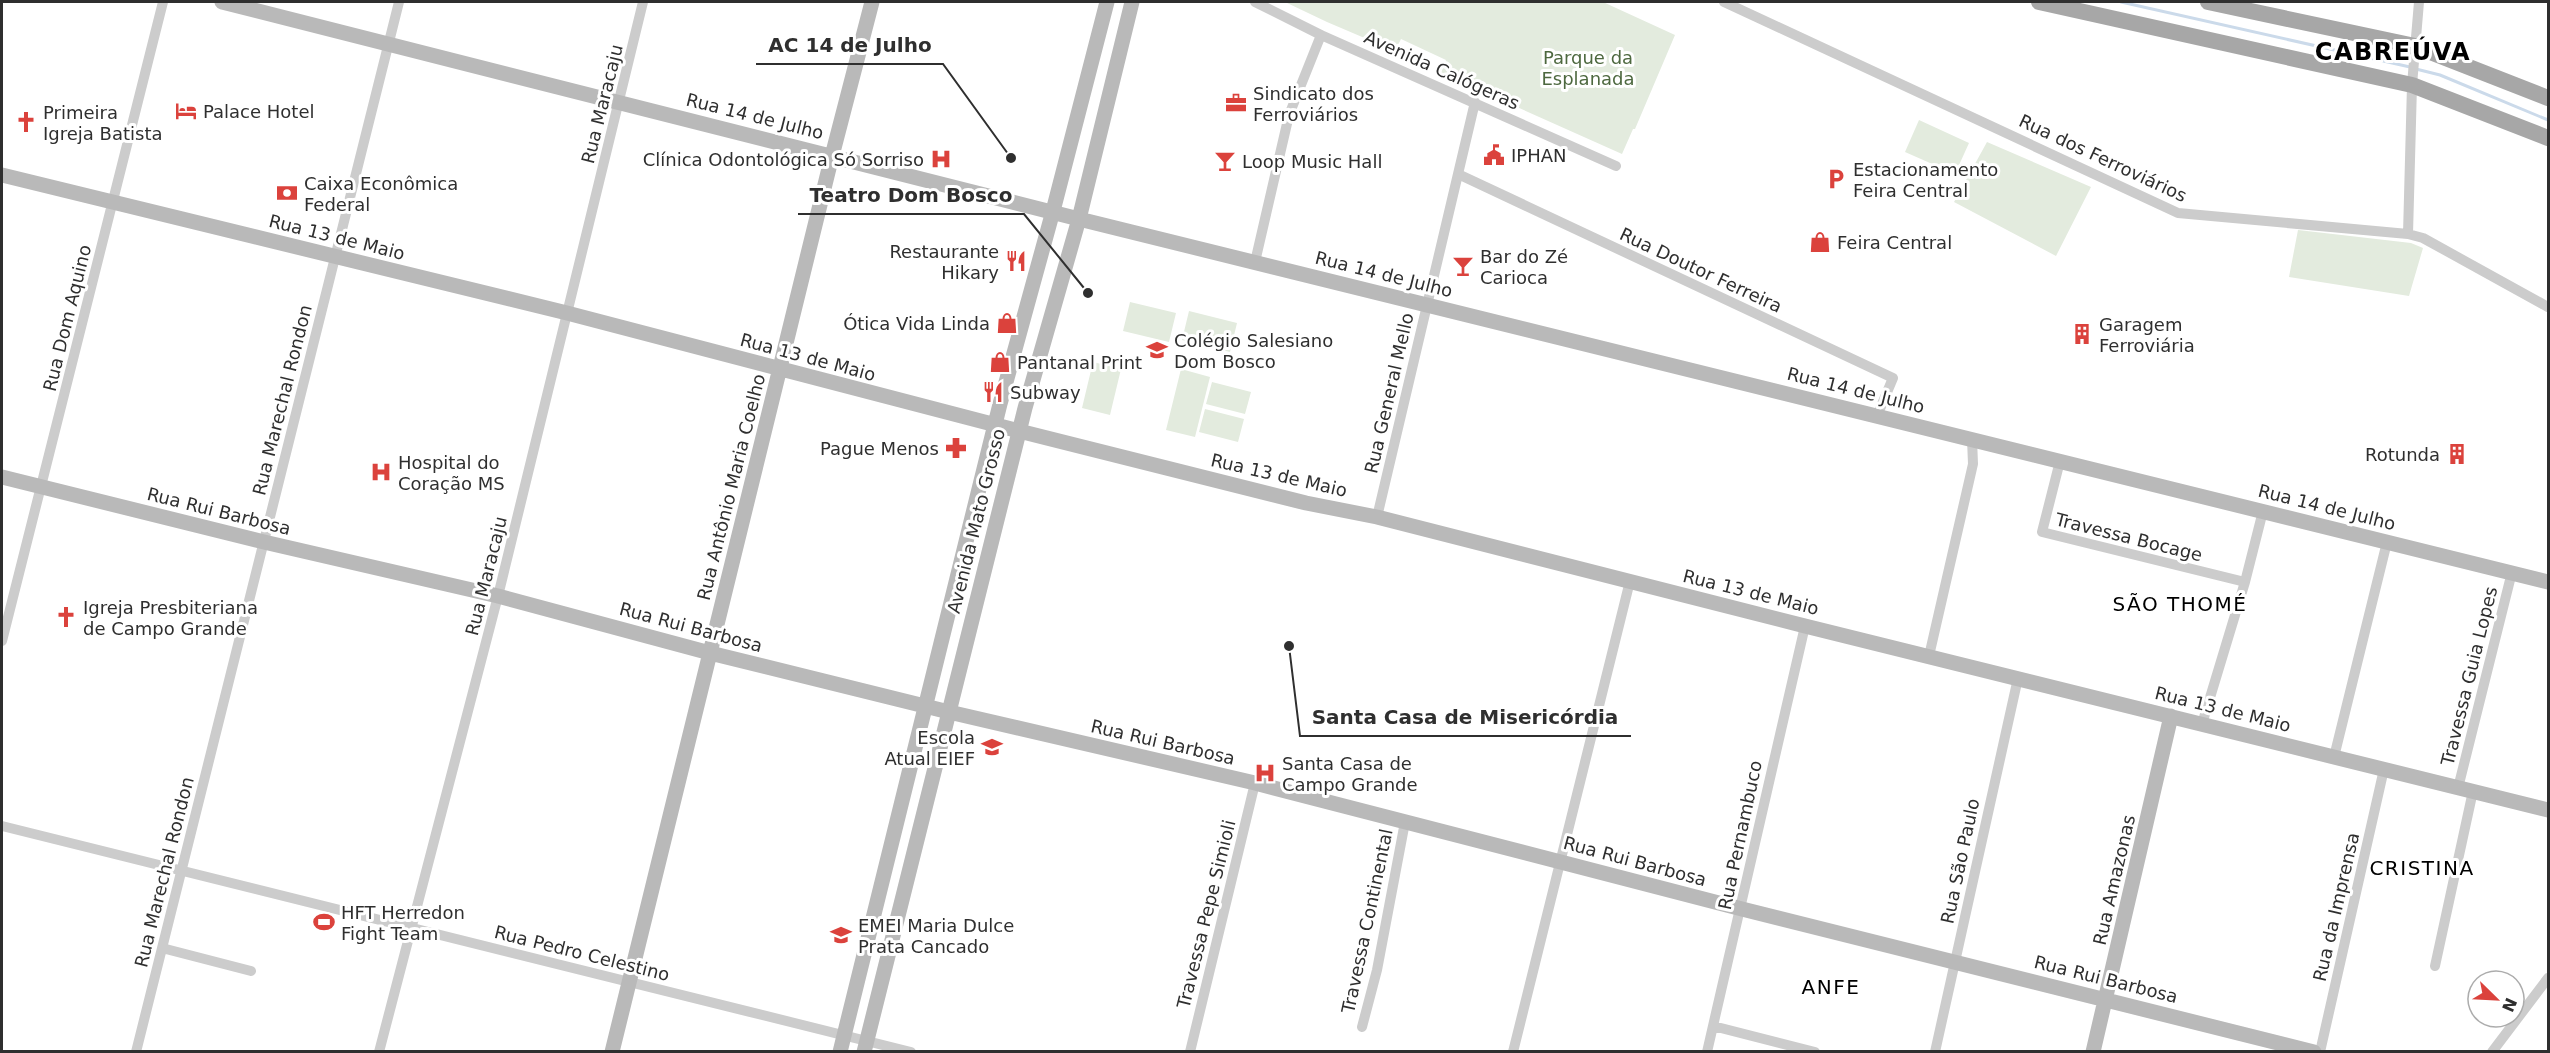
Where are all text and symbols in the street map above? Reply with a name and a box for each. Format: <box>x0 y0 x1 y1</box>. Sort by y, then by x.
callout: AC 14 de Julho <box>756 26 943 64</box>
street label: Avenida Calógeras <box>1361 26 1523 114</box>
text: AC 14 de Julho <box>768 33 932 57</box>
district label: CABREÚVA <box>2315 36 2471 66</box>
street label: Rua Maracaju <box>577 42 627 166</box>
park label: Parque da Esplanada <box>1541 47 1635 89</box>
place label: Sindicato dos Ferroviários <box>1253 83 1374 125</box>
street label: Rua 14 de Julho <box>684 89 826 143</box>
office icon: Sindicato dos Ferroviários <box>1224 91 1248 115</box>
hotel icon: Palace Hotel <box>174 99 198 123</box>
place label: Palace Hotel <box>203 101 314 122</box>
place label: Primeira Igreja Batista <box>43 102 162 144</box>
church icon: Primeira Igreja Batista <box>14 110 38 134</box>
street label: Rua dos Ferroviários <box>2016 110 2190 206</box>
public building icon: IPHAN <box>1482 143 1506 167</box>
place label: IPHAN <box>1511 145 1566 166</box>
hospital icon: Clínica Odontológica Só Sorriso <box>929 147 953 171</box>
place label: Clínica Odontológica Só Sorriso <box>643 149 924 170</box>
bar icon: Loop Music Hall <box>1213 149 1237 173</box>
place label: Loop Music Hall <box>1242 151 1382 172</box>
place label: Estacionamento Feira Central <box>1853 159 1998 201</box>
parking icon: Estacionamento Feira Central <box>1824 167 1848 191</box>
place label: Caixa Econômica Federal <box>304 173 458 215</box>
callout: Teatro Dom Bosco <box>798 176 1024 214</box>
bank icon: Caixa Econômica Federal <box>275 181 299 205</box>
text: Teatro Dom Bosco <box>810 183 1012 207</box>
street label: Rua 13 de Maio <box>267 210 407 264</box>
street label: Rua Doutor Ferreira <box>1617 223 1785 317</box>
shop icon: Feira Central <box>1808 230 1832 254</box>
place label: Feira Central <box>1837 232 1952 253</box>
place label: Restaurante Hikary <box>889 241 999 283</box>
street label: Rua Dom Aquino <box>39 243 95 393</box>
place label: Bar do Zé Carioca <box>1480 246 1568 288</box>
street label: Rua 14 de Julho <box>1313 247 1455 301</box>
restaurant icon: Restaurante Hikary <box>1004 249 1028 273</box>
bar icon: Bar do Zé Carioca <box>1451 254 1475 278</box>
street label: Rua Marechal Rondon <box>248 303 316 497</box>
shop icon: Ótica Vida Linda <box>995 311 1019 335</box>
street label: Rua General Mello <box>1360 311 1418 475</box>
place label: Ótica Vida Linda <box>843 313 990 334</box>
place label: Garagem Ferroviária <box>2099 314 2195 356</box>
building icon: Garagem Ferroviária <box>2070 322 2094 346</box>
street label: Rua 13 de Maio <box>738 329 878 385</box>
place label: Colégio Salesiano Dom Bosco <box>1174 330 1333 372</box>
school or university icon: Colégio Salesiano Dom Bosco <box>1145 338 1169 362</box>
shop icon: Pantanal Print <box>988 350 1012 374</box>
place label: Pantanal Print <box>1017 352 1142 373</box>
street label: Rua 14 de Julho <box>1785 363 1927 417</box>
street label: Rua Antônio Maria Coelho <box>693 372 769 602</box>
restaurant icon: Subway <box>981 380 1005 404</box>
place label: Subway <box>1010 382 1081 403</box>
street label: Avenida Mato Grosso <box>943 426 1009 616</box>
pharmacy icon: Pague Menos <box>944 436 968 460</box>
place label: Pague Menos <box>820 438 939 459</box>
building icon: Rotunda <box>2445 442 2469 466</box>
place label: Rotunda <box>2365 444 2440 465</box>
street label: Rua 13 de Maio <box>1209 449 1349 501</box>
place label: Hospital do Coração MS <box>398 452 505 494</box>
hospital icon: Hospital do Coração MS <box>369 460 393 484</box>
street label: Rua 14 de Julho <box>2256 480 2398 534</box>
street label: Rua Rui Barbosa <box>145 483 293 539</box>
street label: Travessa Bocage <box>2052 508 2205 565</box>
street label: Rua Maracaju <box>461 514 511 638</box>
street label: Rua 13 de Maio <box>1681 565 1821 619</box>
street label: Travessa Guia Lopes <box>2436 584 2501 769</box>
district label: SÃO THOMÉ <box>2113 592 2247 616</box>
place label: Igreja Presbiteriana de Campo Grande <box>83 597 258 639</box>
street label: Rua Rui Barbosa <box>617 598 765 656</box>
church icon: Igreja Presbiteriana de Campo Grande <box>54 605 78 629</box>
street label: Rua 13 de Maio <box>2153 682 2293 736</box>
callout: Santa Casa de Misericórdia <box>1300 698 1631 736</box>
text: Santa Casa de Misericórdia <box>1312 705 1618 729</box>
street label: Rua Rui Barbosa <box>1089 715 1237 769</box>
place label: Escola Atual EIEF <box>884 727 975 769</box>
school or university icon: Escola Atual EIEF <box>980 735 1004 759</box>
place label: Santa Casa de Campo Grande <box>1282 753 1418 795</box>
street label: Rua Pernambuco <box>1714 759 1766 911</box>
hospital icon: Santa Casa de Campo Grande <box>1253 761 1277 785</box>
street label: Rua Marechal Rondon <box>130 775 198 969</box>
street label: Rua São Paulo <box>1936 796 1984 926</box>
street label: Rua Amazonas <box>2089 813 2139 947</box>
street label: Travessa Pepe Simioli <box>1172 818 1240 1011</box>
street label: Travessa Continental <box>1337 827 1397 1016</box>
street label: Rua da Imprensa <box>2309 830 2363 984</box>
street label: Rua Rui Barbosa <box>1561 832 1709 890</box>
district label: CRISTINA <box>2369 856 2475 880</box>
place label: HFT Herredon Fight Team <box>341 902 465 944</box>
sports icon: HFT Herredon Fight Team <box>312 910 336 934</box>
place label: EMEI Maria Dulce Prata Cancado <box>858 915 1014 957</box>
street label: Rua Pedro Celestino <box>492 921 672 985</box>
school or university icon: EMEI Maria Dulce Prata Cancado <box>829 923 853 947</box>
street label: Rua Rui Barbosa <box>2032 951 2180 1007</box>
north arrow <box>2466 969 2526 1029</box>
district label: ANFE <box>1802 975 1860 999</box>
text: N <box>2498 995 2521 1015</box>

